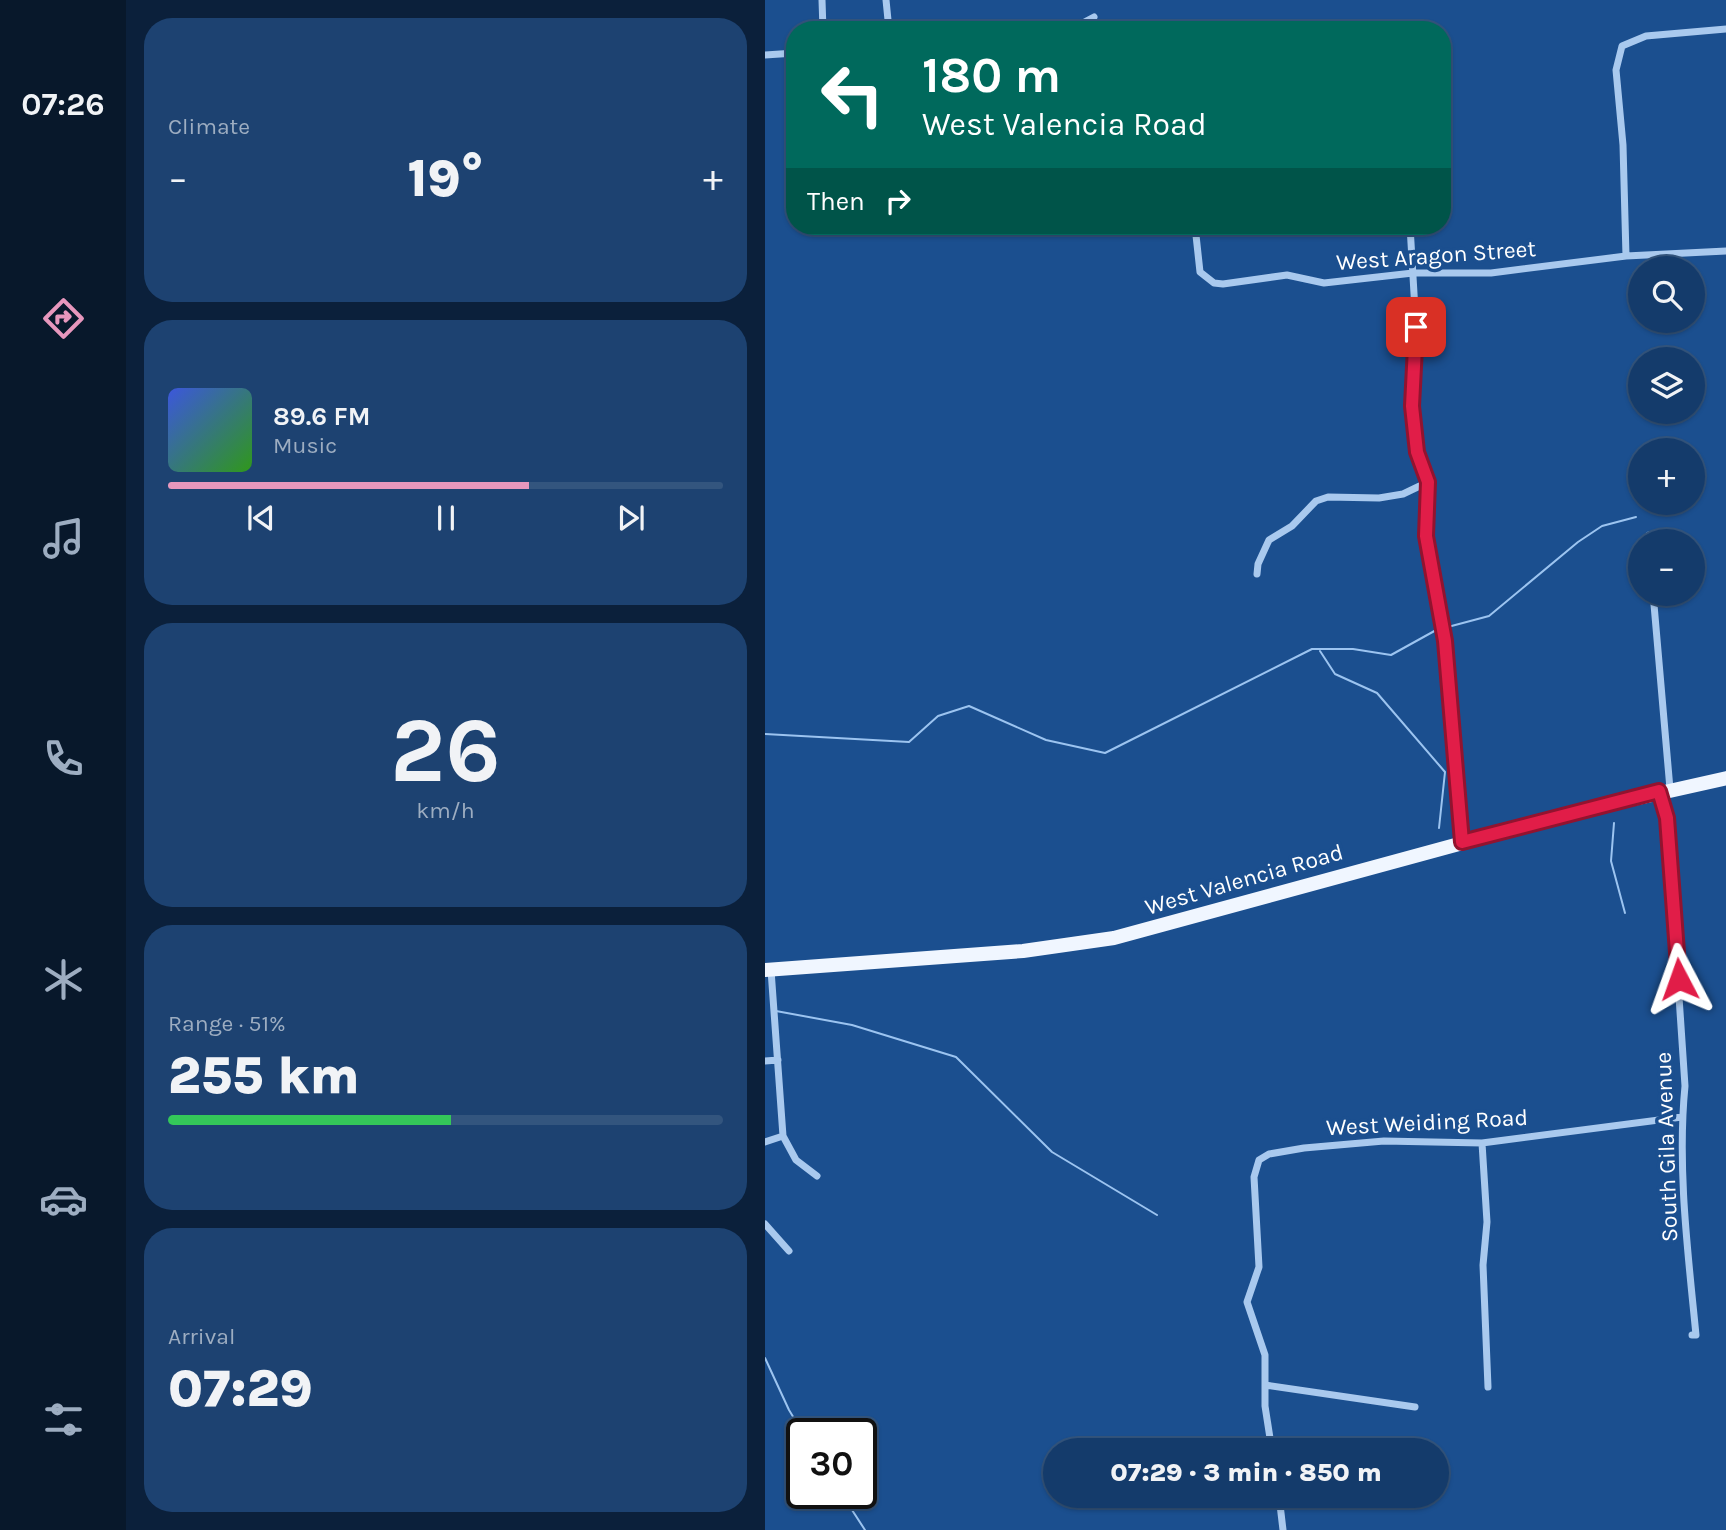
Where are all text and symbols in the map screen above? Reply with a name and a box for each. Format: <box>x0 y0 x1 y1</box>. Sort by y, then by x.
text: 180 m <box>922 47 1061 104</box>
icon: left <box>807 49 898 140</box>
text: 07:26 <box>21 86 105 123</box>
text: West Valencia Road <box>922 106 1207 143</box>
text: Climate <box>168 113 250 140</box>
text: 19° <box>407 148 484 209</box>
text: − <box>168 156 188 201</box>
text: + <box>703 156 723 201</box>
icon: right <box>879 182 917 220</box>
text: Then <box>807 186 865 217</box>
street label: West Aragon Street <box>1335 235 1537 276</box>
map controls <box>1628 256 1705 606</box>
button: search <box>1628 256 1705 333</box>
icon: directions <box>39 294 88 343</box>
pin <box>1386 297 1446 357</box>
icon: arrive <box>1397 308 1435 346</box>
button: layers <box>1628 347 1705 424</box>
text: 89.6 FM <box>273 401 371 432</box>
text: Music <box>273 432 337 459</box>
button: + <box>1628 438 1705 515</box>
icon: previous <box>242 499 280 537</box>
icon: pause <box>427 499 465 537</box>
icon: next <box>612 499 650 537</box>
icon: music <box>39 514 88 563</box>
button: − <box>1628 529 1705 606</box>
text: 26 <box>390 698 501 804</box>
icon: phone <box>39 734 88 783</box>
text: km/h <box>416 797 475 824</box>
street label: West Valencia Road <box>1142 838 1346 921</box>
position arrow <box>1642 942 1716 1016</box>
icon: climate <box>39 955 88 1004</box>
text: Range · 51% <box>168 1010 286 1037</box>
text: 255 km <box>168 1045 360 1106</box>
street label: South Gila Avenue <box>1650 1051 1683 1243</box>
street label: West Weiding Road <box>1325 1104 1529 1141</box>
icon: car <box>39 1175 88 1224</box>
text: Arrival <box>168 1323 235 1350</box>
text: 07:29 <box>168 1358 313 1419</box>
icon: filters <box>39 1395 88 1444</box>
speed limit sign: 30 <box>786 1418 877 1509</box>
text: 07:29 · 3 min · 850 m <box>1110 1457 1382 1488</box>

